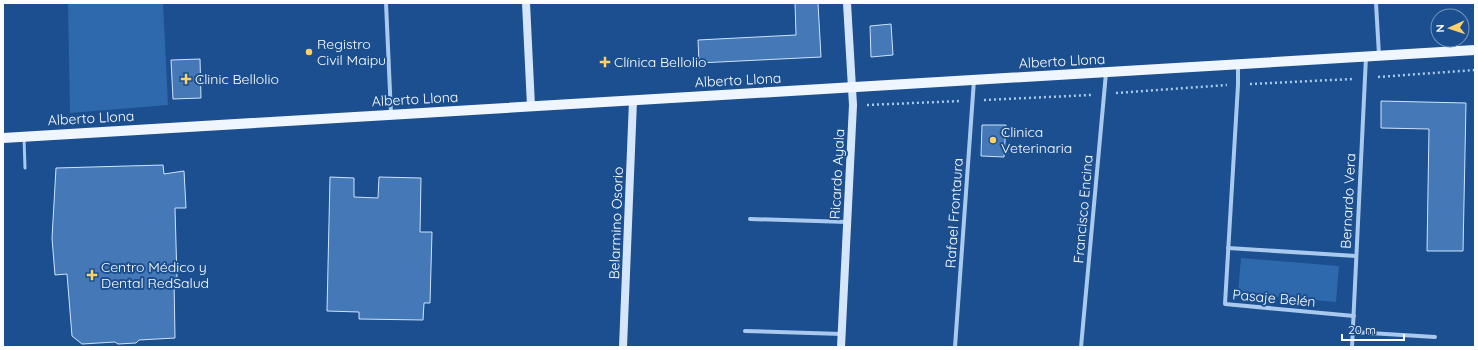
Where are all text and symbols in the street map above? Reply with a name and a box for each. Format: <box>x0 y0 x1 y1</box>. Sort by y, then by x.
north arrow <box>1430 8 1470 48</box>
text: N <box>1433 24 1447 33</box>
place label: Registro Civil Maipu <box>317 35 386 69</box>
marker: Registro Civil Maipu <box>304 47 314 57</box>
street label: Alberto Llona <box>1018 50 1106 72</box>
place label: Clínica Bellolio <box>614 53 706 71</box>
marker: Clínica Bellolio <box>599 56 611 68</box>
street label: Alberto Llona <box>694 69 782 91</box>
place label: Clinic Bellolio <box>195 70 279 88</box>
marker: Clinic Bellolio <box>180 73 192 85</box>
street label: Alberto Llona <box>371 88 459 110</box>
street label: Alberto Llona <box>47 107 135 129</box>
place label: Clinica Veterinaria <box>1001 123 1072 157</box>
street label: Ricardo Ayala <box>826 128 848 220</box>
marker: Clinica Veterinaria <box>988 135 998 145</box>
street label: Bernardo Vera <box>1337 153 1359 249</box>
street label: Francisco Encina <box>1069 154 1097 264</box>
street label: Rafael Frontaura <box>941 157 967 269</box>
street label: Belarmino Osorio <box>605 166 627 280</box>
place label: Centro Médico y Dental RedSalud <box>101 258 209 292</box>
marker: Centro Médico y Dental RedSalud <box>86 269 98 281</box>
street label: Pasaje Belén <box>1232 285 1316 311</box>
scale bar <box>1342 316 1404 342</box>
text: 20 m <box>1348 322 1376 337</box>

